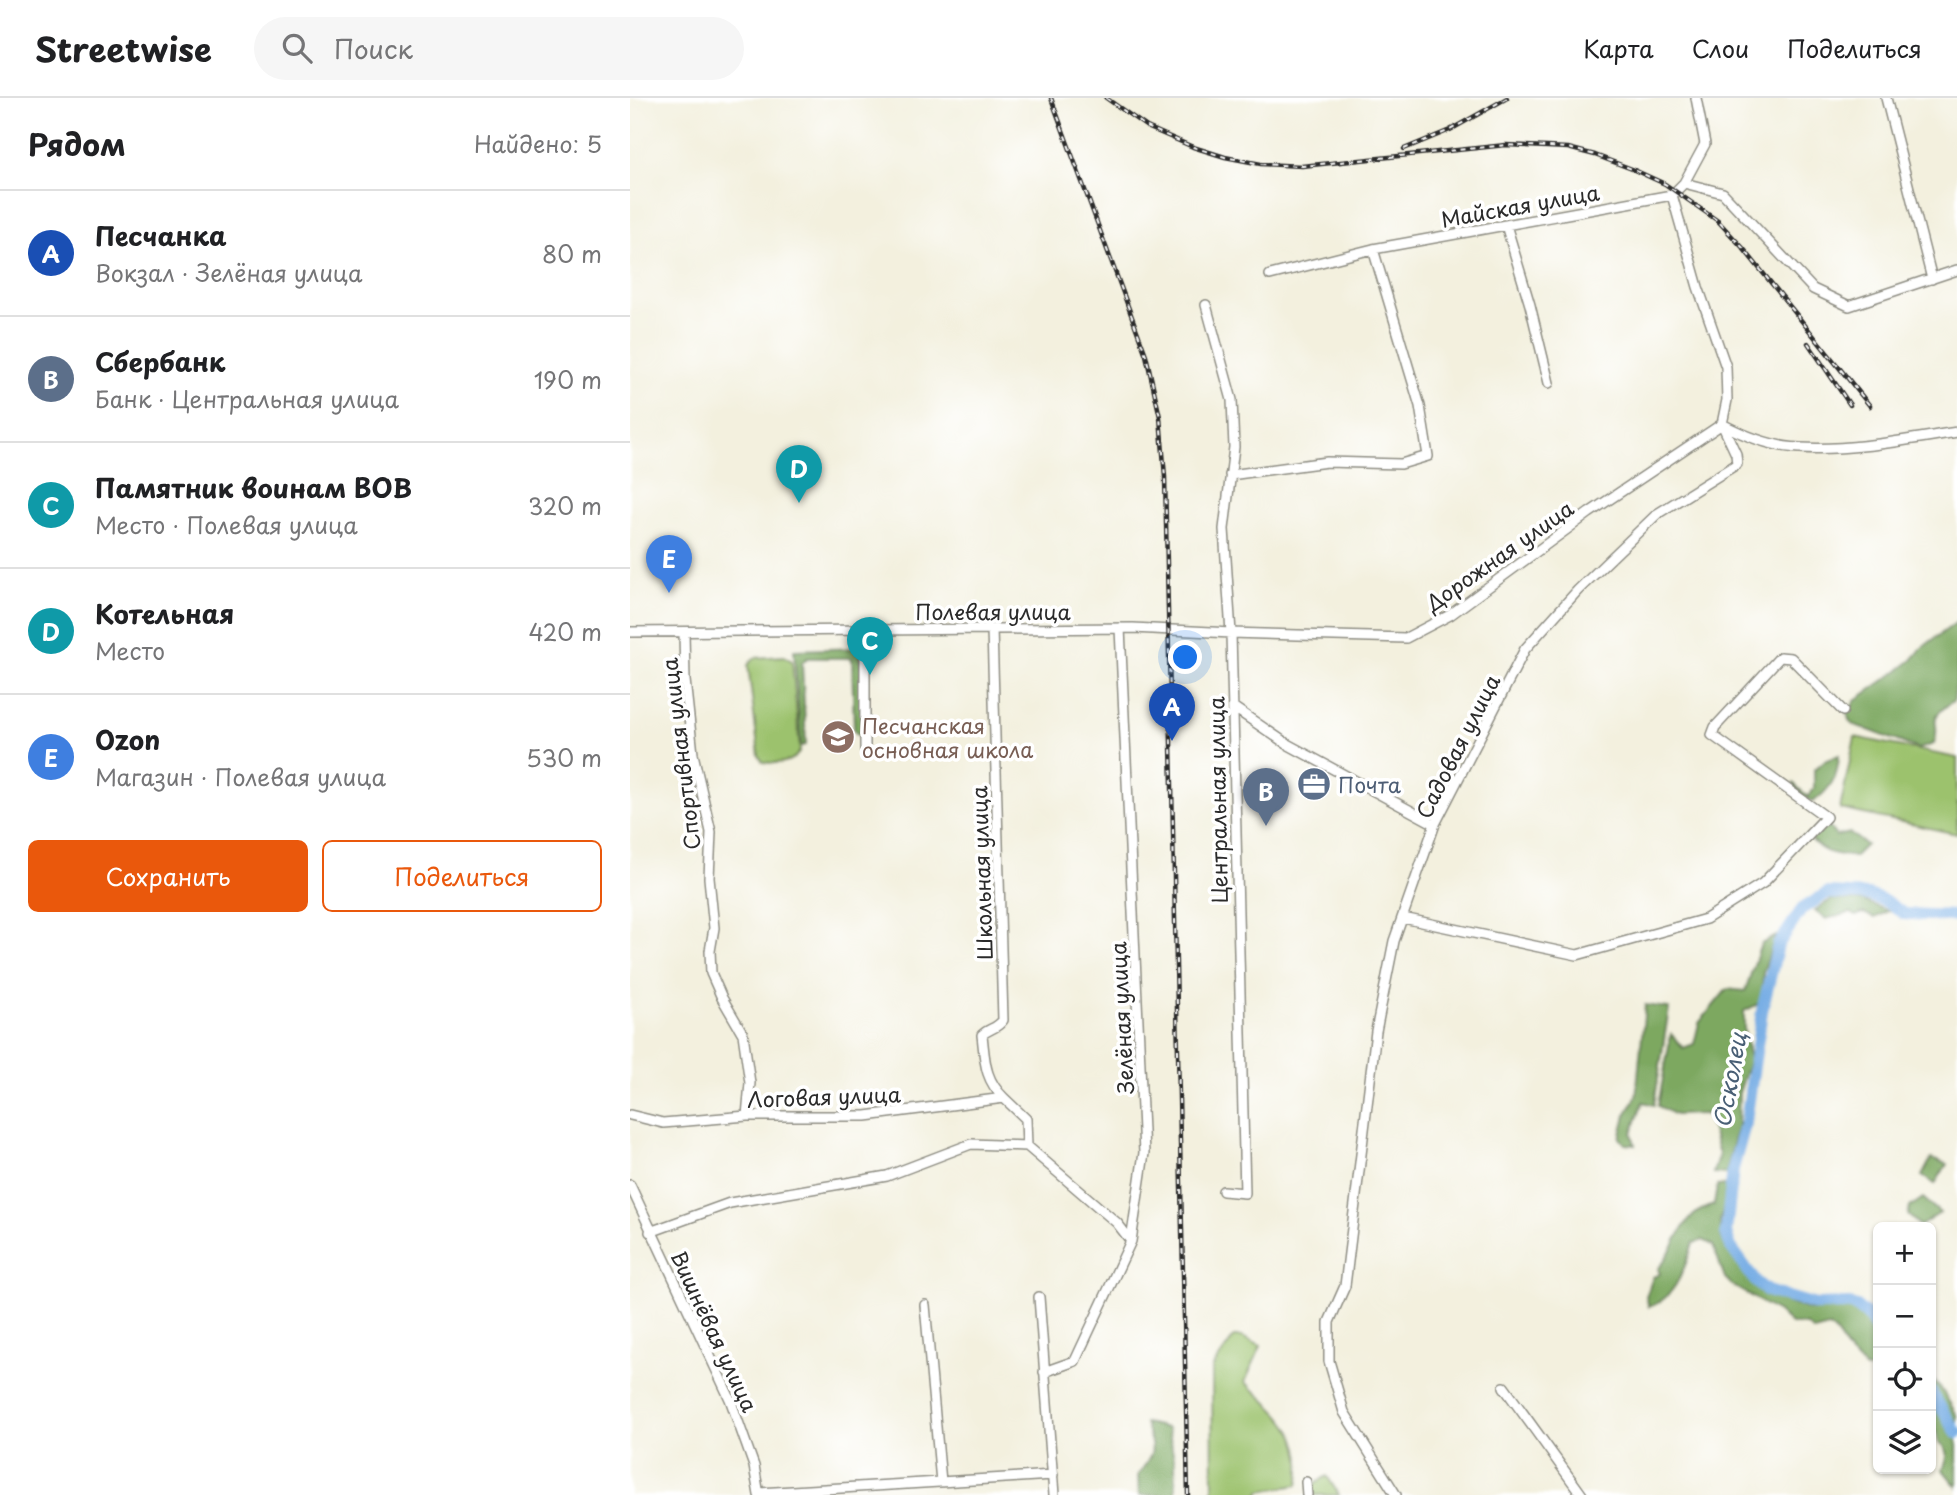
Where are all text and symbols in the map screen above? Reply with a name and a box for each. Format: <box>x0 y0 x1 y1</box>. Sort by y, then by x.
search box <box>254 17 744 80</box>
text: Streetwise <box>35 23 212 73</box>
icon: search <box>278 29 316 67</box>
text: Поиск <box>334 29 413 68</box>
text: Карта <box>1583 30 1654 66</box>
text: Слои <box>1692 30 1749 66</box>
text: Поделиться <box>1787 30 1922 66</box>
text: Рядом <box>28 121 126 166</box>
text: Найдено: 5 <box>474 126 602 161</box>
street label: Майская улица <box>1438 175 1602 235</box>
text: Песчанка <box>95 216 227 255</box>
text: A <box>42 236 60 271</box>
text: 80 m <box>542 236 602 271</box>
text: Вокзал · Зелёная улица <box>95 255 363 290</box>
text: Сбербанк <box>95 342 225 381</box>
text: B <box>43 362 59 397</box>
text: 190 m <box>534 362 602 397</box>
text: Банк · Центральная улица <box>95 381 399 416</box>
pin: D <box>776 445 822 503</box>
text: Памятник воинам ВОВ <box>95 468 412 507</box>
text: C <box>42 488 60 523</box>
text: 320 m <box>528 488 602 523</box>
street label: Дорожная улица <box>1417 491 1580 619</box>
text: Место · Полевая улица <box>95 507 358 542</box>
pin: E <box>646 535 692 593</box>
text: Котельная <box>95 594 234 633</box>
street label: Полевая улица <box>915 595 1072 627</box>
text: D <box>42 614 60 649</box>
text: 420 m <box>528 614 602 649</box>
pin: C <box>847 617 893 675</box>
text: Место <box>95 633 165 668</box>
your location <box>1168 640 1202 674</box>
street label: Спортивная улица <box>652 656 708 852</box>
street label: Садовая улица <box>1407 668 1507 824</box>
pin: A <box>1149 683 1195 741</box>
street label: Центральная улица <box>1199 695 1235 904</box>
place label: Песчанская основная школа <box>862 709 1033 765</box>
school or university icon: Песчанская основная школа <box>819 718 857 756</box>
text: Ozon <box>95 720 160 759</box>
text: E <box>44 740 58 775</box>
text: 530 m <box>526 740 602 775</box>
text: Магазин · Полевая улица <box>95 759 386 794</box>
office icon: Почта <box>1295 765 1333 803</box>
pin: B <box>1243 768 1289 826</box>
place label: Почта <box>1338 768 1402 800</box>
street label: Школьная улица <box>962 785 1000 961</box>
button: Сохранить <box>28 840 308 912</box>
button: Поделиться <box>322 840 602 912</box>
street label: Зелёная улица <box>1101 940 1141 1095</box>
water label: Осколец <box>1703 1028 1755 1130</box>
street label: Логовая улица <box>747 1077 902 1115</box>
map controls <box>1873 1222 1936 1474</box>
button: + <box>1873 1222 1936 1285</box>
street label: Вишнёвая улица <box>664 1245 767 1418</box>
button: − <box>1873 1285 1936 1348</box>
button: locate <box>1873 1348 1936 1411</box>
button: layers <box>1873 1411 1936 1474</box>

